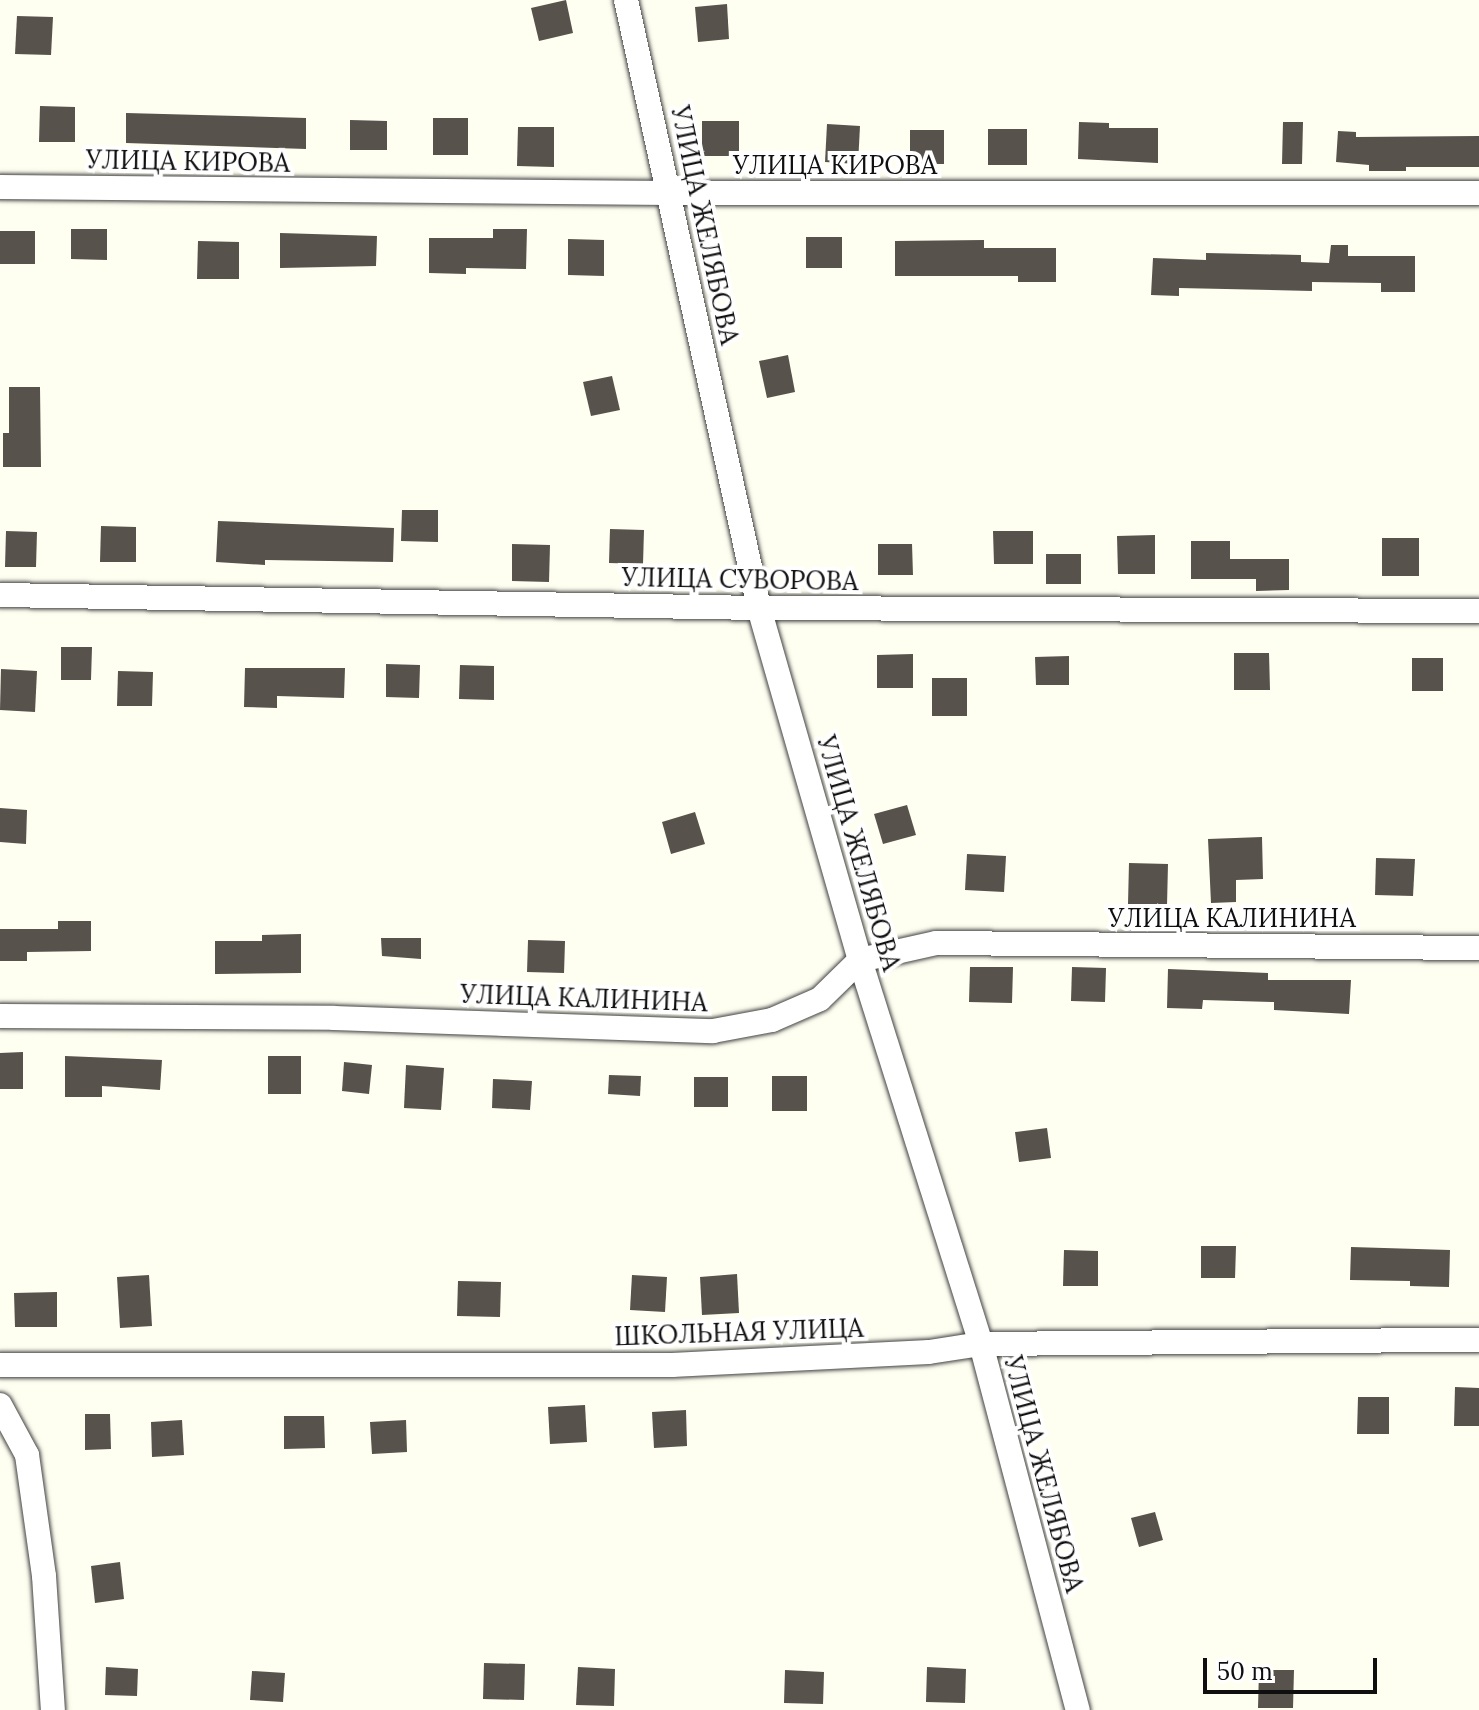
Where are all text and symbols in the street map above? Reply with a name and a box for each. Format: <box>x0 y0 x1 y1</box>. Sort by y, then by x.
street label: УЛИЦА ЖЕЛЯБОВА <box>664 103 746 347</box>
street label: УЛИЦА КИРОВА <box>86 144 290 178</box>
street label: УЛИЦА КИРОВА <box>733 149 937 181</box>
street label: УЛИЦА СУВОРОВА <box>622 561 858 597</box>
street label: УЛИЦА ЖЕЛЯБОВА <box>810 732 908 974</box>
street label: УЛИЦА КАЛИНИНА <box>1108 902 1356 934</box>
street label: УЛИЦА КАЛИНИНА <box>460 978 708 1018</box>
street label: ШКОЛЬНАЯ УЛИЦА <box>614 1312 864 1352</box>
street label: УЛИЦА ЖЕЛЯБОВА <box>997 1353 1091 1595</box>
scale bar <box>1207 1642 1381 1692</box>
text: 50 m <box>1217 1656 1273 1687</box>

